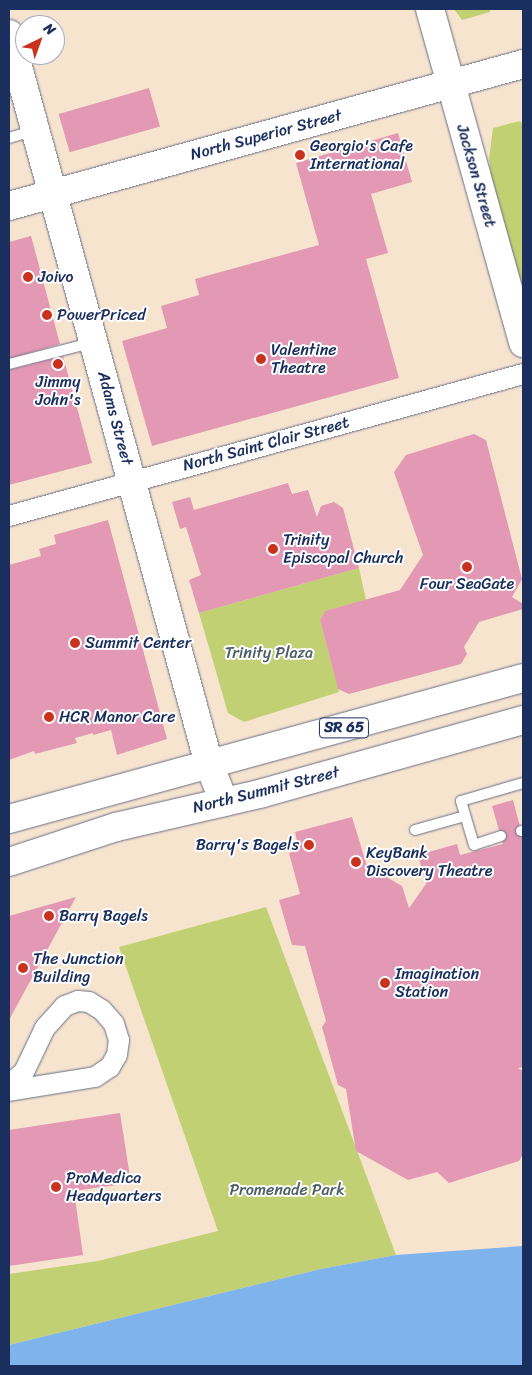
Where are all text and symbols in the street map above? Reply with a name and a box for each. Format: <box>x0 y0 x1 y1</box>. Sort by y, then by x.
north arrow <box>15 15 65 65</box>
text: N <box>38 17 62 42</box>
street label: North Superior Street <box>188 105 344 165</box>
street label: Jackson Street <box>452 122 500 230</box>
place label: Georgio's Cafe International <box>310 136 414 174</box>
marker: Georgio's Cafe International <box>294 149 306 161</box>
place label: Joivo <box>38 267 73 287</box>
marker: Joivo <box>22 271 34 283</box>
place label: PowerPriced <box>57 305 146 325</box>
marker: PowerPriced <box>41 309 53 321</box>
place label: Valentine Theatre <box>271 340 337 378</box>
marker: Valentine Theatre <box>255 353 267 365</box>
marker: Jimmy John's <box>52 358 64 370</box>
street label: Adams Street <box>93 369 137 467</box>
place label: Jimmy John's <box>35 372 81 410</box>
street label: North Saint Clair Street <box>181 412 351 476</box>
place label: Trinity Episcopal Church <box>283 530 403 568</box>
marker: Trinity Episcopal Church <box>267 543 279 555</box>
marker: Four SeaGate <box>461 561 473 573</box>
place label: Four SeaGate <box>419 574 515 594</box>
place label: Summit Center <box>85 633 192 653</box>
marker: Summit Center <box>69 637 81 649</box>
park label: Trinity Plaza <box>225 643 313 663</box>
place label: HCR Manor Care <box>59 707 175 727</box>
marker: HCR Manor Care <box>43 711 55 723</box>
road number: SR 65 <box>318 716 370 740</box>
street label: North Summit Street <box>191 763 341 817</box>
place label: Barry's Bagels <box>196 835 299 855</box>
marker: Barry's Bagels <box>303 839 315 851</box>
place label: KeyBank Discovery Theatre <box>366 843 492 881</box>
marker: KeyBank Discovery Theatre <box>350 856 362 868</box>
place label: Barry Bagels <box>59 906 148 926</box>
marker: Barry Bagels <box>43 910 55 922</box>
place label: The Junction Building <box>33 949 123 987</box>
marker: The Junction Building <box>17 962 29 974</box>
place label: Imagination Station <box>395 964 479 1002</box>
marker: Imagination Station <box>379 977 391 989</box>
place label: ProMedica Headquarters <box>66 1168 161 1206</box>
park label: Promenade Park <box>229 1180 345 1200</box>
marker: ProMedica Headquarters <box>50 1181 62 1193</box>

